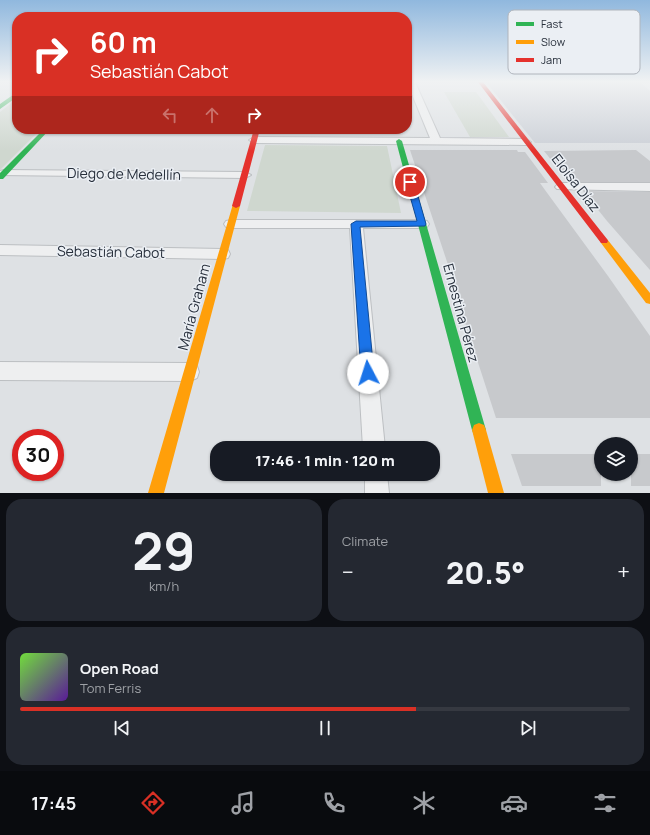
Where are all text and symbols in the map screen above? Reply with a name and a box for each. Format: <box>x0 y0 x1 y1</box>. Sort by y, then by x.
legend <box>508 10 640 74</box>
text: Fast <box>541 16 563 31</box>
text: 60 m <box>90 23 157 61</box>
icon: right <box>24 28 76 80</box>
text: Slow <box>541 34 566 49</box>
text: Jam <box>541 52 562 67</box>
text: Sebastián Cabot <box>90 59 229 83</box>
icon: left <box>159 104 181 126</box>
icon: ahead <box>201 104 223 126</box>
icon: right <box>243 104 265 126</box>
street label: Eloísa Díaz <box>548 150 605 216</box>
street label: Diego de Medellín <box>67 163 181 184</box>
pin <box>393 165 427 199</box>
icon: arrive <box>399 171 421 193</box>
street label: Sebastián Cabot <box>57 241 166 262</box>
street label: María Graham <box>173 261 214 352</box>
street label: Ernestina Pérez <box>439 261 484 364</box>
position arrow <box>347 352 389 394</box>
speed limit sign: 30 <box>12 429 64 481</box>
map controls <box>594 437 638 481</box>
button: layers <box>594 437 638 481</box>
text: 17:46 · 1 min · 120 m <box>255 450 395 471</box>
text: 29 <box>132 515 196 586</box>
text: Climate <box>342 532 388 550</box>
text: 20.5° <box>446 552 525 593</box>
text: − <box>342 557 354 587</box>
text: + <box>617 557 630 587</box>
text: km/h <box>149 577 179 595</box>
text: Open Road <box>80 658 159 679</box>
text: Tom Ferris <box>80 679 141 697</box>
icon: previous <box>111 717 133 739</box>
icon: pause <box>314 717 336 739</box>
icon: next <box>517 717 539 739</box>
icon: directions <box>139 789 167 817</box>
icon: music <box>229 789 257 817</box>
icon: phone <box>320 789 348 817</box>
icon: climate <box>410 789 438 817</box>
icon: car <box>500 789 528 817</box>
icon: filters <box>591 789 619 817</box>
text: 17:45 <box>31 791 76 815</box>

